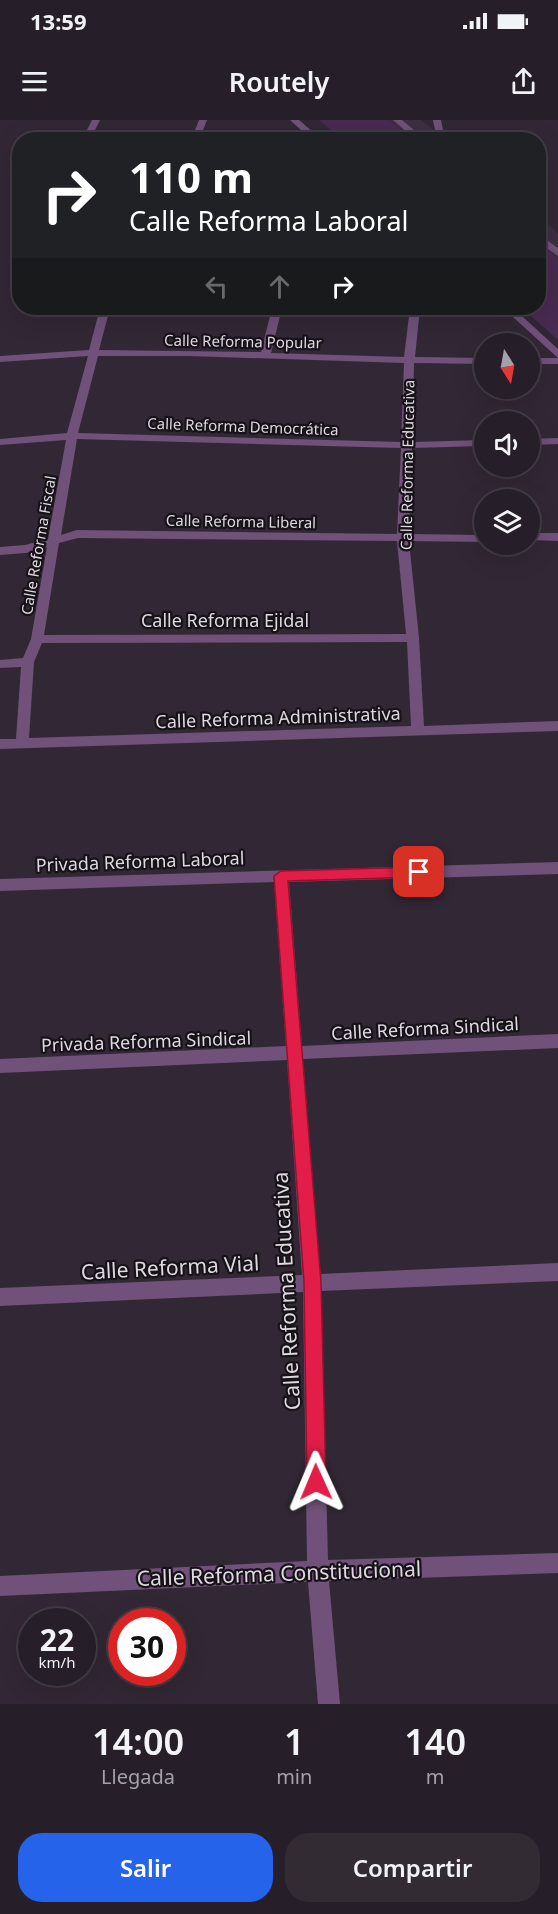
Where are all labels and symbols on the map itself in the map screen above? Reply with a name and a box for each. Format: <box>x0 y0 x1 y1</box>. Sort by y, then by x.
street label: Calle Reforma Popular <box>164 330 322 352</box>
north arrow <box>474 333 540 399</box>
street label: Calle Reforma Educativa <box>396 380 418 550</box>
street label: Calle Reforma Democrática <box>147 413 339 439</box>
street label: Calle Reforma Fiscal <box>16 474 60 616</box>
street label: Calle Reforma Liberal <box>166 510 316 532</box>
street label: Calle Reforma Ejidal <box>141 608 309 632</box>
street label: Calle Reforma Administrativa <box>155 701 401 733</box>
street label: Privada Reforma Laboral <box>35 845 245 877</box>
pin <box>393 846 444 897</box>
street label: Calle Reforma Sindical <box>331 1011 519 1045</box>
street label: Privada Reforma Sindical <box>41 1025 251 1057</box>
street label: Calle Reforma Educativa <box>266 1171 306 1411</box>
street label: Calle Reforma Vial <box>80 1248 260 1286</box>
position arrow <box>284 1450 348 1514</box>
street label: Calle Reforma Constitucional <box>136 1554 422 1592</box>
speed limit sign: 30 <box>108 1608 186 1686</box>

